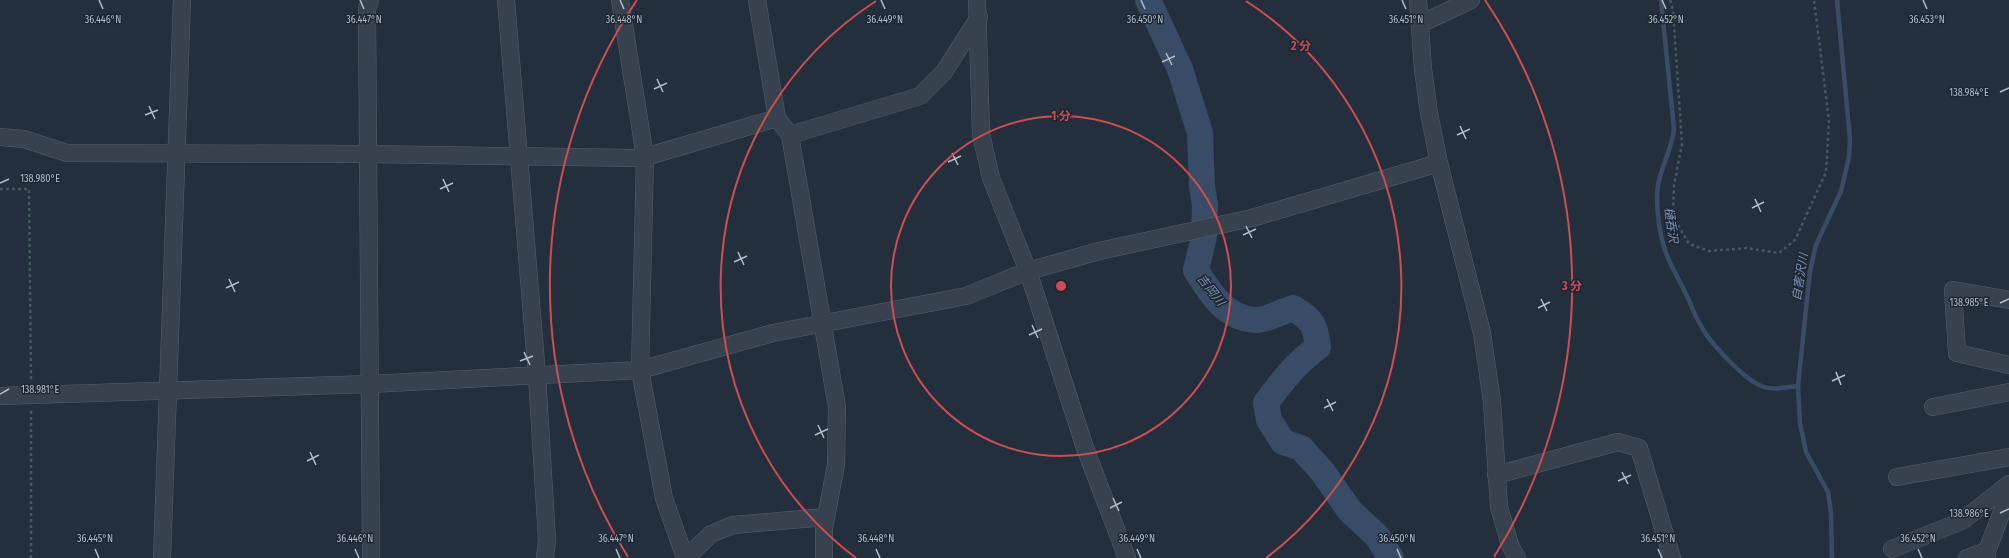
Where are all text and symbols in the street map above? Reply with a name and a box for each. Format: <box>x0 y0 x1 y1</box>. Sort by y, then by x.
text: 36.446°N <box>85 14 121 26</box>
text: 36.447°N <box>346 14 382 26</box>
text: 36.448°N <box>606 14 642 26</box>
text: 36.449°N <box>867 14 903 26</box>
text: 36.450°N <box>1127 14 1163 26</box>
text: 36.451°N <box>1389 14 1423 26</box>
text: 36.452°N <box>1648 14 1684 26</box>
text: 36.453°N <box>1909 14 1945 26</box>
text: 2 分 <box>1290 39 1311 53</box>
text: 138.984°E <box>1949 87 1989 99</box>
text: 1 分 <box>1051 109 1071 123</box>
text: 138.980°E <box>20 173 60 185</box>
water label: 樋呑沢 <box>1662 206 1681 246</box>
water label: 自害沢川 <box>1789 250 1811 302</box>
water label: 吉岡川 <box>1194 272 1229 310</box>
centre of rings <box>1054 279 1068 293</box>
text: 3 分 <box>1561 279 1582 293</box>
text: 138.985°E <box>1949 297 1989 309</box>
text: 138.981°E <box>21 384 59 396</box>
text: 138.986°E <box>1949 508 1989 520</box>
text: 36.445°N <box>77 533 113 545</box>
text: 36.446°N <box>337 533 373 545</box>
text: 36.447°N <box>598 533 634 545</box>
text: 36.448°N <box>858 533 894 545</box>
text: 36.449°N <box>1119 533 1155 545</box>
text: 36.450°N <box>1379 533 1415 545</box>
text: 36.451°N <box>1641 533 1675 545</box>
text: 36.452°N <box>1900 533 1936 545</box>

